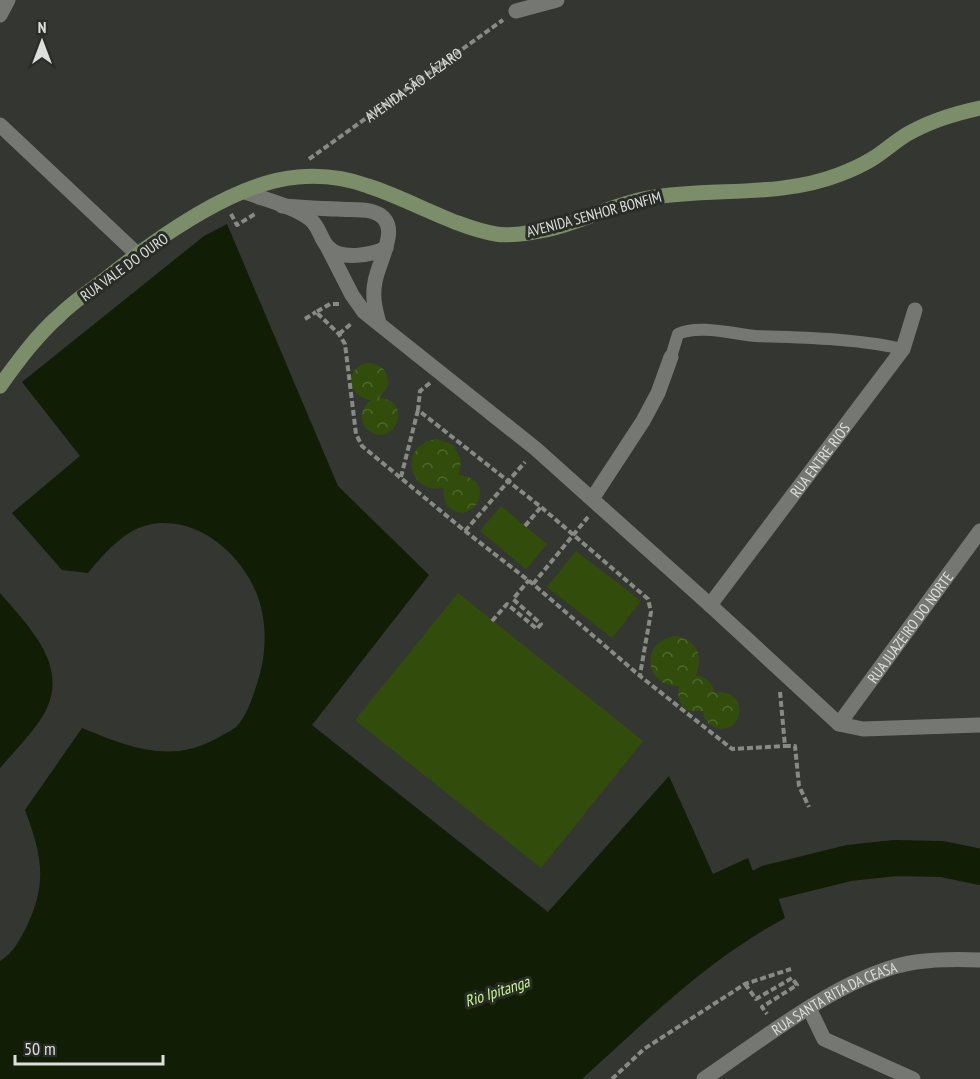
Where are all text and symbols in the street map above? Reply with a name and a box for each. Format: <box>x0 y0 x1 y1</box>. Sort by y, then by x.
north arrow <box>12 12 72 72</box>
text: N <box>38 17 46 37</box>
street label: AVENIDA SÃO LÁZARO <box>361 43 465 126</box>
street label: AVENIDA SENHOR BONFIM <box>524 187 664 241</box>
street label: RUA VALE DO OURO <box>76 229 172 305</box>
street label: RUA ENTRE RIOS <box>785 419 854 501</box>
street label: RUA JUAZEIRO DO NORTE <box>863 568 957 687</box>
street label: RUA SANTA RITA DA CEASA <box>768 957 900 1039</box>
water label: Rio Ipitanga <box>462 971 533 1011</box>
scale bar <box>15 1028 164 1066</box>
text: 50 m <box>24 1037 56 1060</box>

